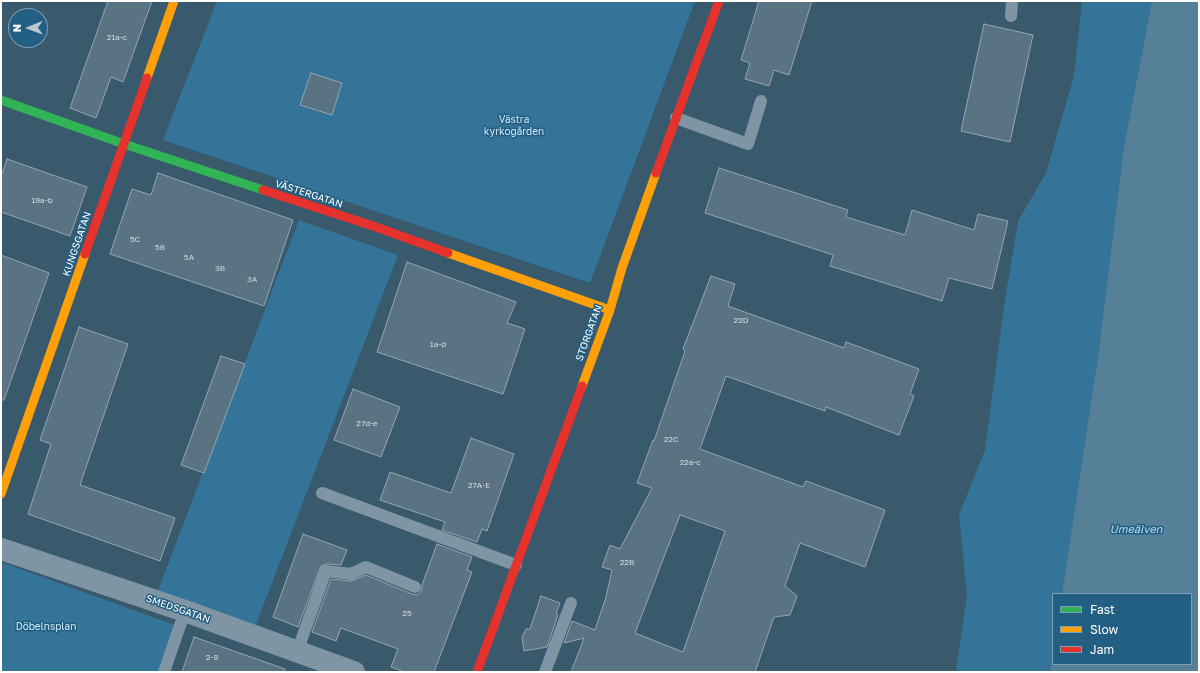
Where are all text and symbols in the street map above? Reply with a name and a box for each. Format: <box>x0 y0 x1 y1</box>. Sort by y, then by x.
north arrow <box>8 8 48 48</box>
text: N <box>10 24 23 33</box>
house number: 21a-c <box>107 32 127 42</box>
park label: Västra kyrkogården <box>484 114 544 138</box>
street label: VÄSTERGATAN <box>274 177 344 211</box>
house number: 19a-b <box>31 195 53 205</box>
street label: KUNGSGATAN <box>60 210 94 278</box>
house number: 5C <box>130 234 140 244</box>
house number: 5B <box>155 242 165 252</box>
house number: 5A <box>184 252 194 262</box>
house number: 3B <box>215 263 225 273</box>
house number: 3A <box>247 274 257 284</box>
street label: STORGATAN <box>573 303 605 363</box>
house number: 22D <box>734 315 748 325</box>
house number: 1a-d <box>430 339 446 349</box>
house number: 27d-e <box>356 418 378 428</box>
house number: 22C <box>664 434 678 444</box>
house number: 22a-c <box>679 457 701 467</box>
house number: 27A-E <box>468 480 490 490</box>
water label: Umeälven <box>1110 523 1162 537</box>
house number: 22B <box>620 557 634 567</box>
street label: SMEDSGATAN <box>144 592 212 626</box>
legend <box>1052 593 1192 665</box>
text: Fast <box>1090 602 1115 617</box>
house number: 25 <box>402 608 412 618</box>
park label: Döbelnsplan <box>16 621 76 633</box>
text: Slow <box>1090 622 1118 637</box>
text: Jam <box>1090 642 1114 657</box>
house number: 2-8 <box>206 652 218 662</box>

